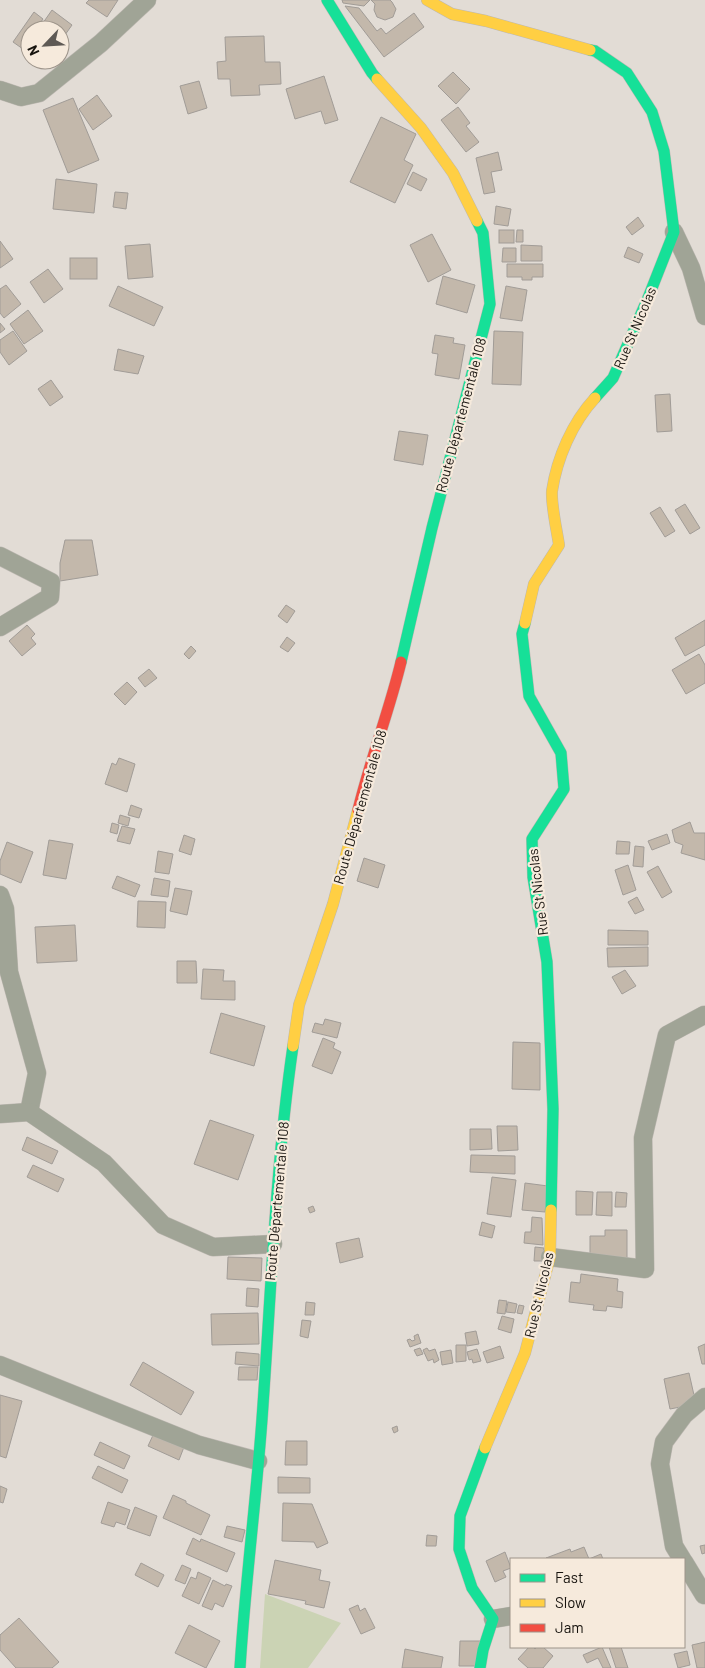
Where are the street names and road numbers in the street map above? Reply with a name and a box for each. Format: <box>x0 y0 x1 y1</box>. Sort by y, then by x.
street label: Rue St Nicolas <box>610 284 660 371</box>
street label: Route Départementale 108 <box>432 336 489 494</box>
street label: Route Départementale 108 <box>329 728 390 886</box>
street label: Rue St Nicolas <box>524 847 551 936</box>
street label: Route Départementale 108 <box>261 1121 292 1281</box>
street label: Rue St Nicolas <box>520 1250 557 1339</box>

